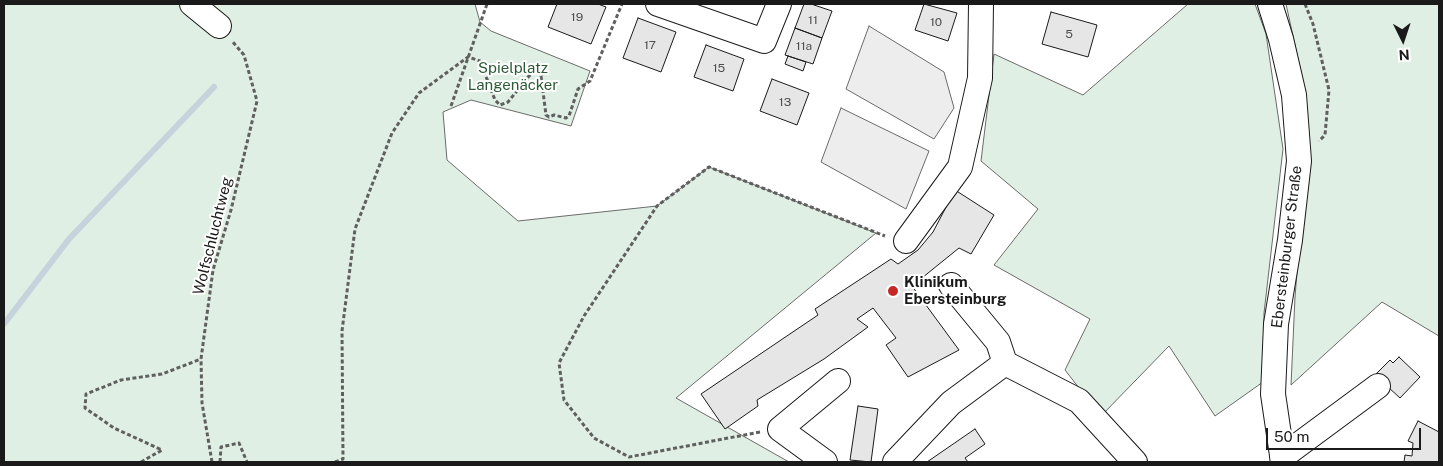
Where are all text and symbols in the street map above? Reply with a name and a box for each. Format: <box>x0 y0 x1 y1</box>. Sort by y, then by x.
house number: 19 <box>571 10 583 24</box>
house number: 11 <box>808 13 818 27</box>
house number: 10 <box>930 15 942 29</box>
north arrow <box>1378 15 1428 65</box>
house number: 5 <box>1065 27 1073 41</box>
house number: 17 <box>644 38 656 52</box>
house number: 11a <box>796 39 812 53</box>
text: N <box>1398 47 1410 63</box>
park label: Spielplatz Langenäcker <box>468 59 558 94</box>
house number: 15 <box>713 61 725 75</box>
house number: 13 <box>779 95 791 109</box>
street label: Ebersteinburger Straße <box>1268 165 1306 329</box>
street label: Wolfschluchtweg <box>190 175 236 297</box>
place label: Klinikum Ebersteinburg <box>904 273 1006 308</box>
marker: Klinikum Ebersteinburg <box>886 284 900 298</box>
scale bar <box>1268 418 1423 450</box>
text: 50 m <box>1274 428 1309 445</box>

